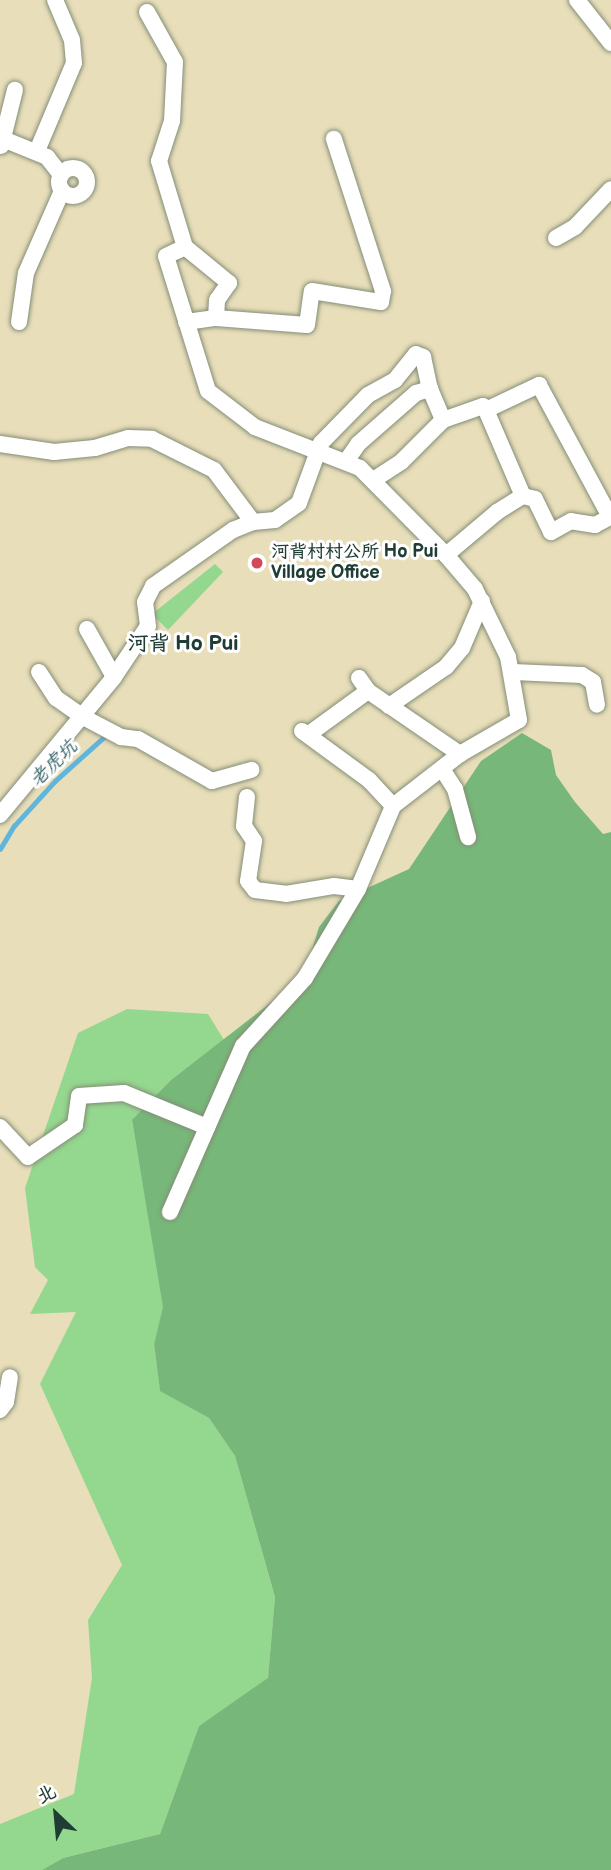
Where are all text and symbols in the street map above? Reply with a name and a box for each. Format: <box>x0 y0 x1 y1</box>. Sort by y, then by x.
place label: 河背村村公所 Ho Pui Village Office <box>271 542 438 584</box>
marker: 河背村村公所 Ho Pui Village Office <box>249 555 265 571</box>
district label: 河背 Ho Pui <box>128 631 238 657</box>
water label: 老虎坑 <box>26 736 82 792</box>
north arrow <box>21 1779 91 1849</box>
text: 北 <box>33 1780 60 1809</box>

